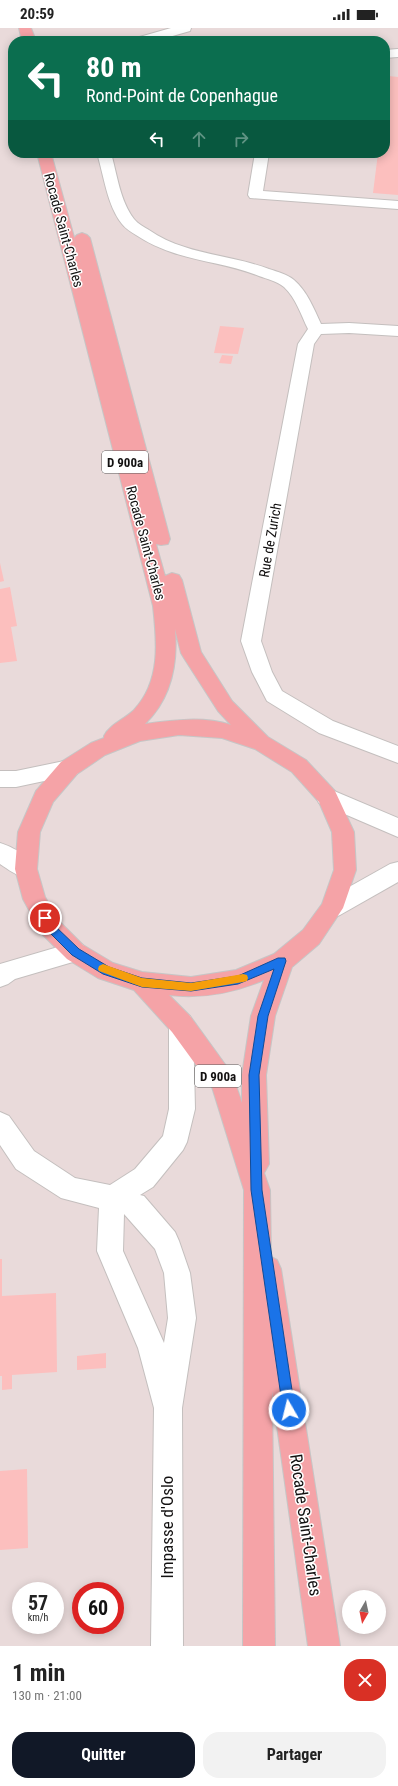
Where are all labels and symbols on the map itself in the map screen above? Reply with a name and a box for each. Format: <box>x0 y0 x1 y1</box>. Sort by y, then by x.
street label: Rocade Saint-Charles <box>41 171 87 289</box>
road number: D 900a <box>102 451 148 473</box>
street label: Rocade Saint-Charles <box>123 484 169 602</box>
street label: Rue de Zurich <box>256 502 284 578</box>
pin <box>28 901 62 935</box>
road number: D 900a <box>195 1065 241 1087</box>
position arrow <box>268 1389 310 1431</box>
street label: Rocade Saint-Charles <box>286 1453 326 1597</box>
street label: Impasse d'Oslo <box>157 1476 177 1578</box>
speed limit sign: 60 <box>72 1582 124 1634</box>
north arrow <box>342 1590 386 1634</box>

